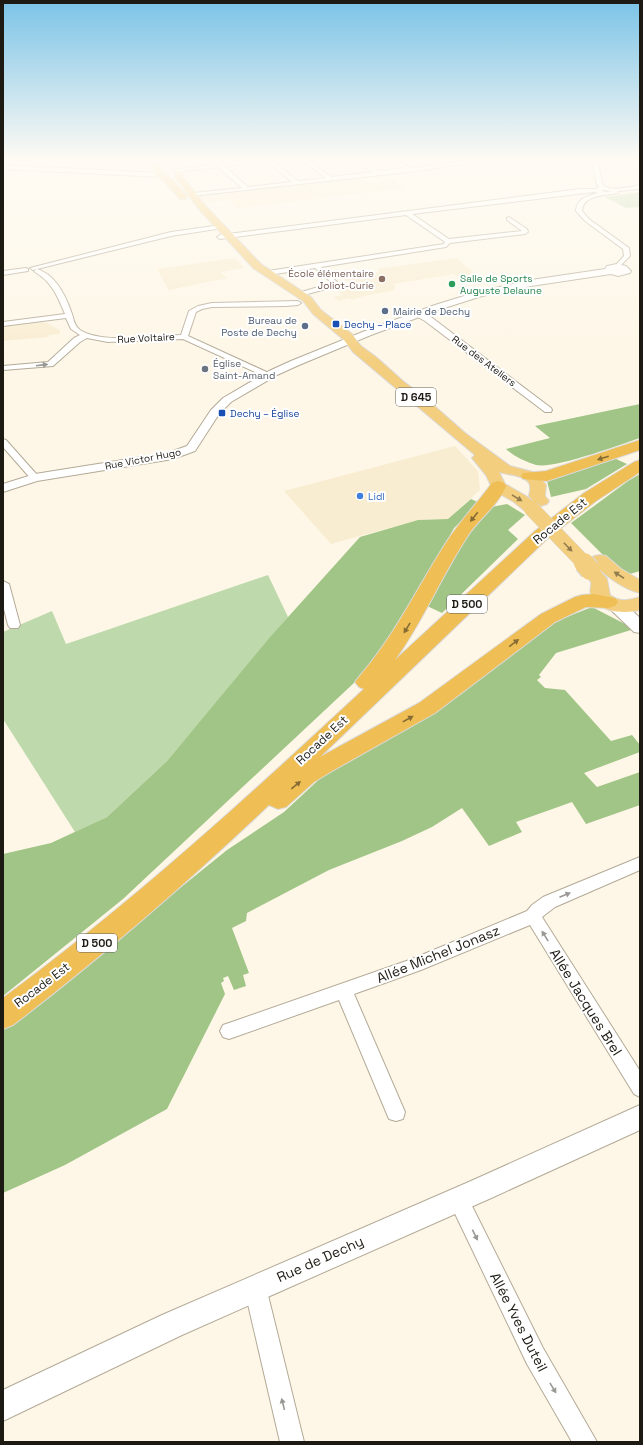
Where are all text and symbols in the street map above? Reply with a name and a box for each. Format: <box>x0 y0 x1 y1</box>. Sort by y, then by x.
place label: École élémentaire Joliot-Curie <box>288 267 374 292</box>
place label: Salle de Sports Auguste Delaune <box>460 272 542 297</box>
marker: École élémentaire Joliot-Curie <box>377 274 387 284</box>
marker: Salle de Sports Auguste Delaune <box>447 279 457 289</box>
place label: Mairie de Dechy <box>393 305 470 318</box>
marker: Mairie de Dechy <box>380 306 390 316</box>
place label: Bureau de Poste de Dechy <box>221 314 297 339</box>
place label: Dechy – Place <box>344 318 411 331</box>
marker: Dechy – Place <box>331 319 341 329</box>
marker: Bureau de Poste de Dechy <box>300 321 310 331</box>
street label: Rue Voltaire <box>117 330 175 346</box>
street label: Rue des Ateliers <box>449 333 519 389</box>
place label: Église Saint-Amand <box>213 357 275 382</box>
one-way arrow <box>36 362 48 369</box>
marker: Église Saint-Amand <box>200 364 210 374</box>
road number: D 645 <box>396 388 436 406</box>
place label: Dechy – Église <box>230 407 300 420</box>
marker: Dechy – Église <box>217 408 227 418</box>
street label: Rue Victor Hugo <box>104 445 182 473</box>
one-way arrow <box>597 455 609 461</box>
place label: Lidl <box>368 490 385 503</box>
marker: Lidl <box>355 491 365 501</box>
one-way arrow <box>511 494 523 501</box>
street label: Rocade Est <box>530 494 590 548</box>
one-way arrow <box>469 511 478 522</box>
one-way arrow <box>563 542 572 552</box>
one-way arrow <box>613 572 625 579</box>
road number: D 500 <box>447 595 487 613</box>
one-way arrow <box>403 622 410 634</box>
one-way arrow <box>508 639 519 647</box>
street label: Rocade Est <box>293 712 351 768</box>
one-way arrow <box>402 715 414 722</box>
one-way arrow <box>291 780 302 789</box>
one-way arrow <box>559 892 571 898</box>
street label: Allée Michel Jonasz <box>374 921 502 987</box>
one-way arrow <box>542 930 549 942</box>
road number: D 500 <box>77 934 117 952</box>
street label: Allée Jacques Brel <box>546 945 626 1059</box>
street label: Rocade Est <box>11 959 73 1011</box>
one-way arrow <box>472 1229 478 1240</box>
street label: Rue de Dechy <box>274 1232 366 1286</box>
street label: Allée Yves Duteil <box>486 1269 552 1375</box>
one-way arrow <box>549 1382 556 1394</box>
one-way arrow <box>280 1398 286 1410</box>

